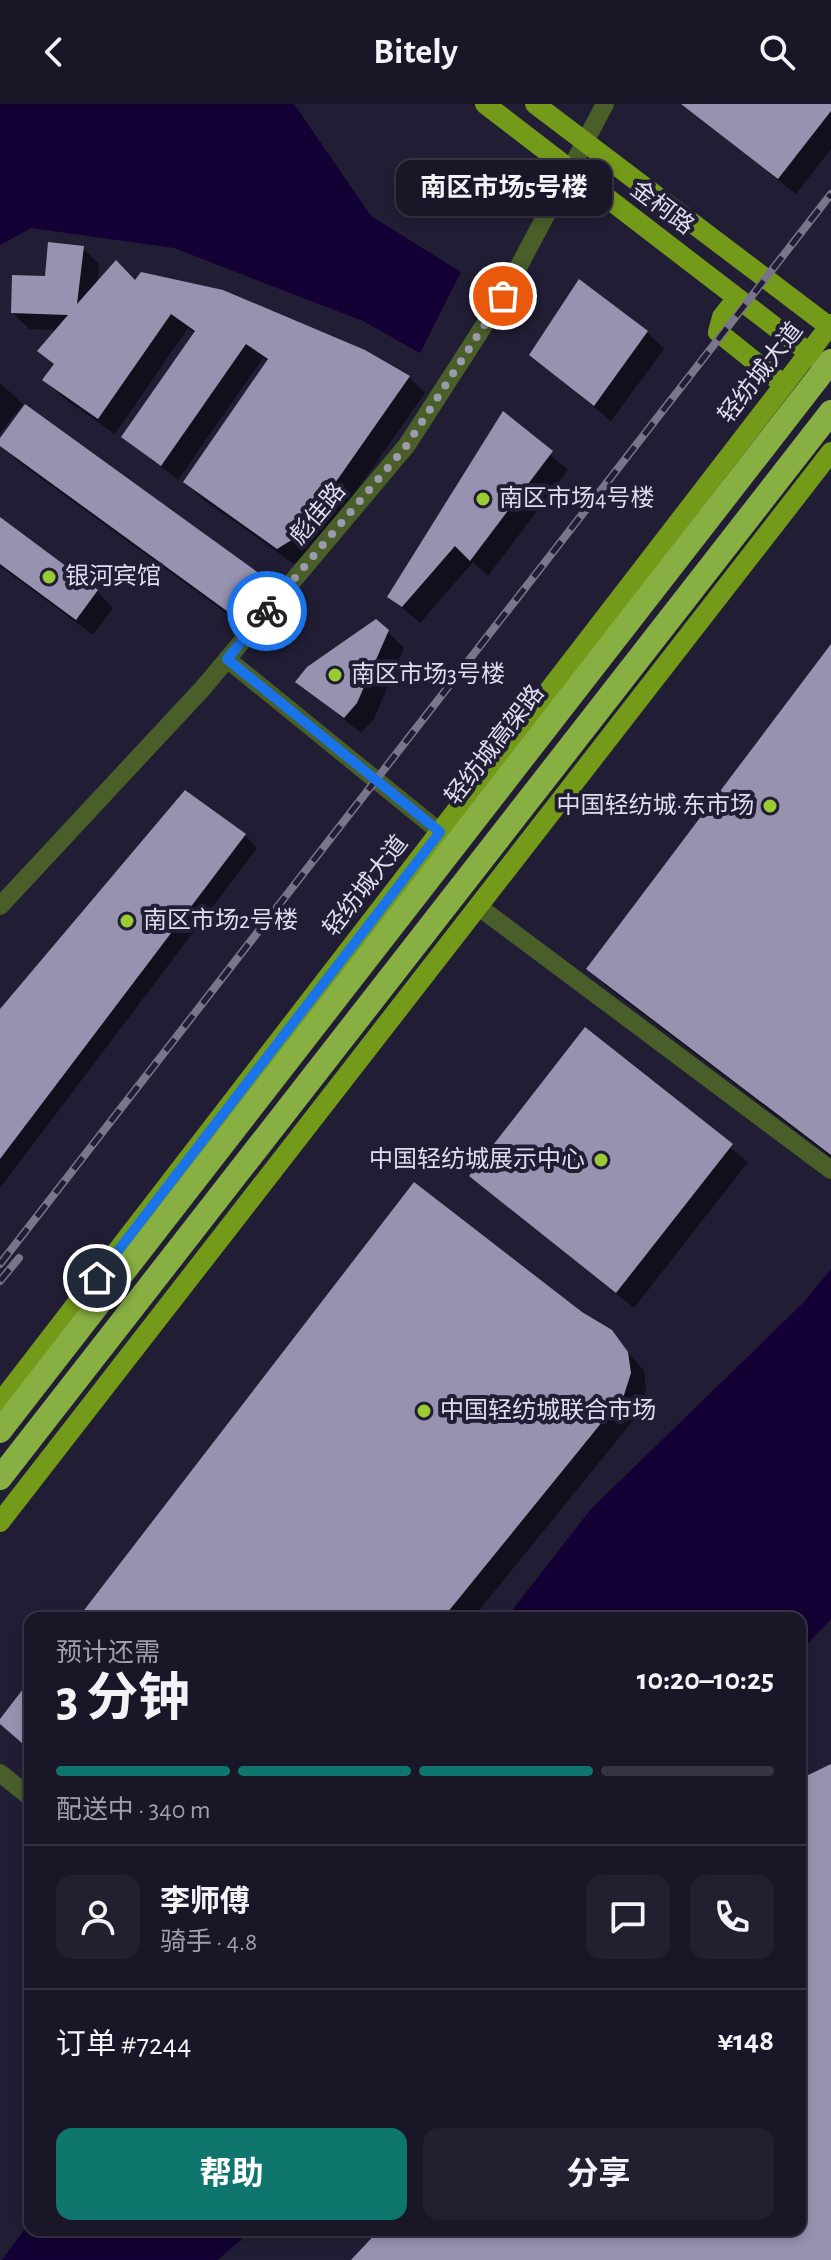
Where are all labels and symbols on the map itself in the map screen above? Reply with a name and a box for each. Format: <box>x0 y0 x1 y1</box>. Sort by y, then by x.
callout: 南区市场5号楼 <box>395 160 611 216</box>
street label: 金柯路 <box>626 175 699 239</box>
pin <box>469 262 537 330</box>
street label: 轻纺城大道 <box>713 317 807 428</box>
street label: 彪佳路 <box>284 477 350 549</box>
place label: 南区市场4号楼 <box>499 485 655 511</box>
marker: 南区市场4号楼 <box>474 490 492 508</box>
place label: 银河宾馆 <box>65 563 161 589</box>
marker: 银河宾馆 <box>40 568 58 586</box>
courier <box>227 571 307 651</box>
place label: 南区市场3号楼 <box>351 661 505 687</box>
marker: 南区市场3号楼 <box>326 666 344 684</box>
street label: 轻纺城高架路 <box>440 680 549 809</box>
place label: 中国轻纺城·东市场 <box>557 792 754 818</box>
marker: 中国轻纺城·东市场 <box>761 797 779 815</box>
street label: 轻纺城大道 <box>318 830 412 941</box>
place label: 南区市场2号楼 <box>143 907 298 933</box>
marker: 南区市场2号楼 <box>118 912 136 930</box>
place label: 中国轻纺城展示中心 <box>369 1146 585 1172</box>
marker: 中国轻纺城展示中心 <box>592 1151 610 1169</box>
pin <box>63 1244 131 1312</box>
place label: 中国轻纺城联合市场 <box>440 1397 656 1423</box>
marker: 中国轻纺城联合市场 <box>415 1402 433 1420</box>

